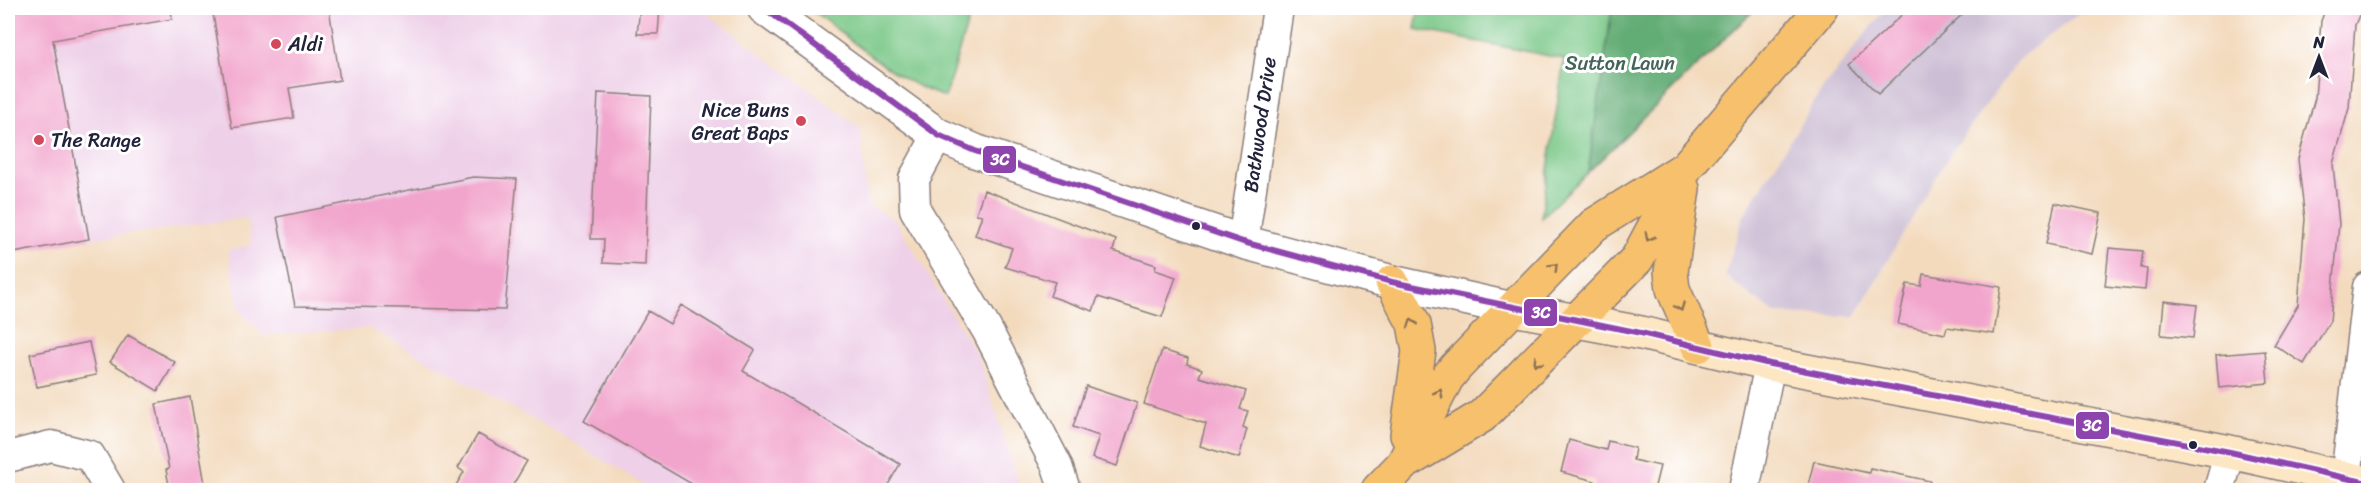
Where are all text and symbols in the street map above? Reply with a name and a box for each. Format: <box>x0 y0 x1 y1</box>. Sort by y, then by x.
place label: Aldi <box>287 27 324 62</box>
north arrow <box>2289 27 2349 87</box>
text: N <box>2312 28 2325 57</box>
marker: Aldi <box>269 37 283 51</box>
park label: Sutton Lawn <box>1565 46 1675 81</box>
street label: Bathwood Drive <box>1233 55 1287 195</box>
place label: Nice Buns Great Baps <box>691 93 790 151</box>
marker: Nice Buns Great Baps <box>794 114 808 128</box>
place label: The Range <box>51 123 141 158</box>
marker: The Range <box>32 133 46 147</box>
line badge: 3C <box>982 145 1017 174</box>
text: 3C <box>990 145 1010 174</box>
unlabelled marker <box>1190 220 1202 232</box>
one-way arrow <box>1645 230 1656 241</box>
one-way arrow <box>1546 264 1557 275</box>
line badge: 3C <box>1523 298 1558 327</box>
text: 3C <box>1531 298 1551 327</box>
one-way arrow <box>1673 300 1685 311</box>
one-way arrow <box>1406 319 1419 329</box>
one-way arrow <box>1533 356 1544 366</box>
one-way arrow <box>1432 389 1443 399</box>
line badge: 3C <box>2075 411 2110 440</box>
text: 3C <box>2082 411 2102 440</box>
unlabelled marker <box>2187 439 2199 451</box>

